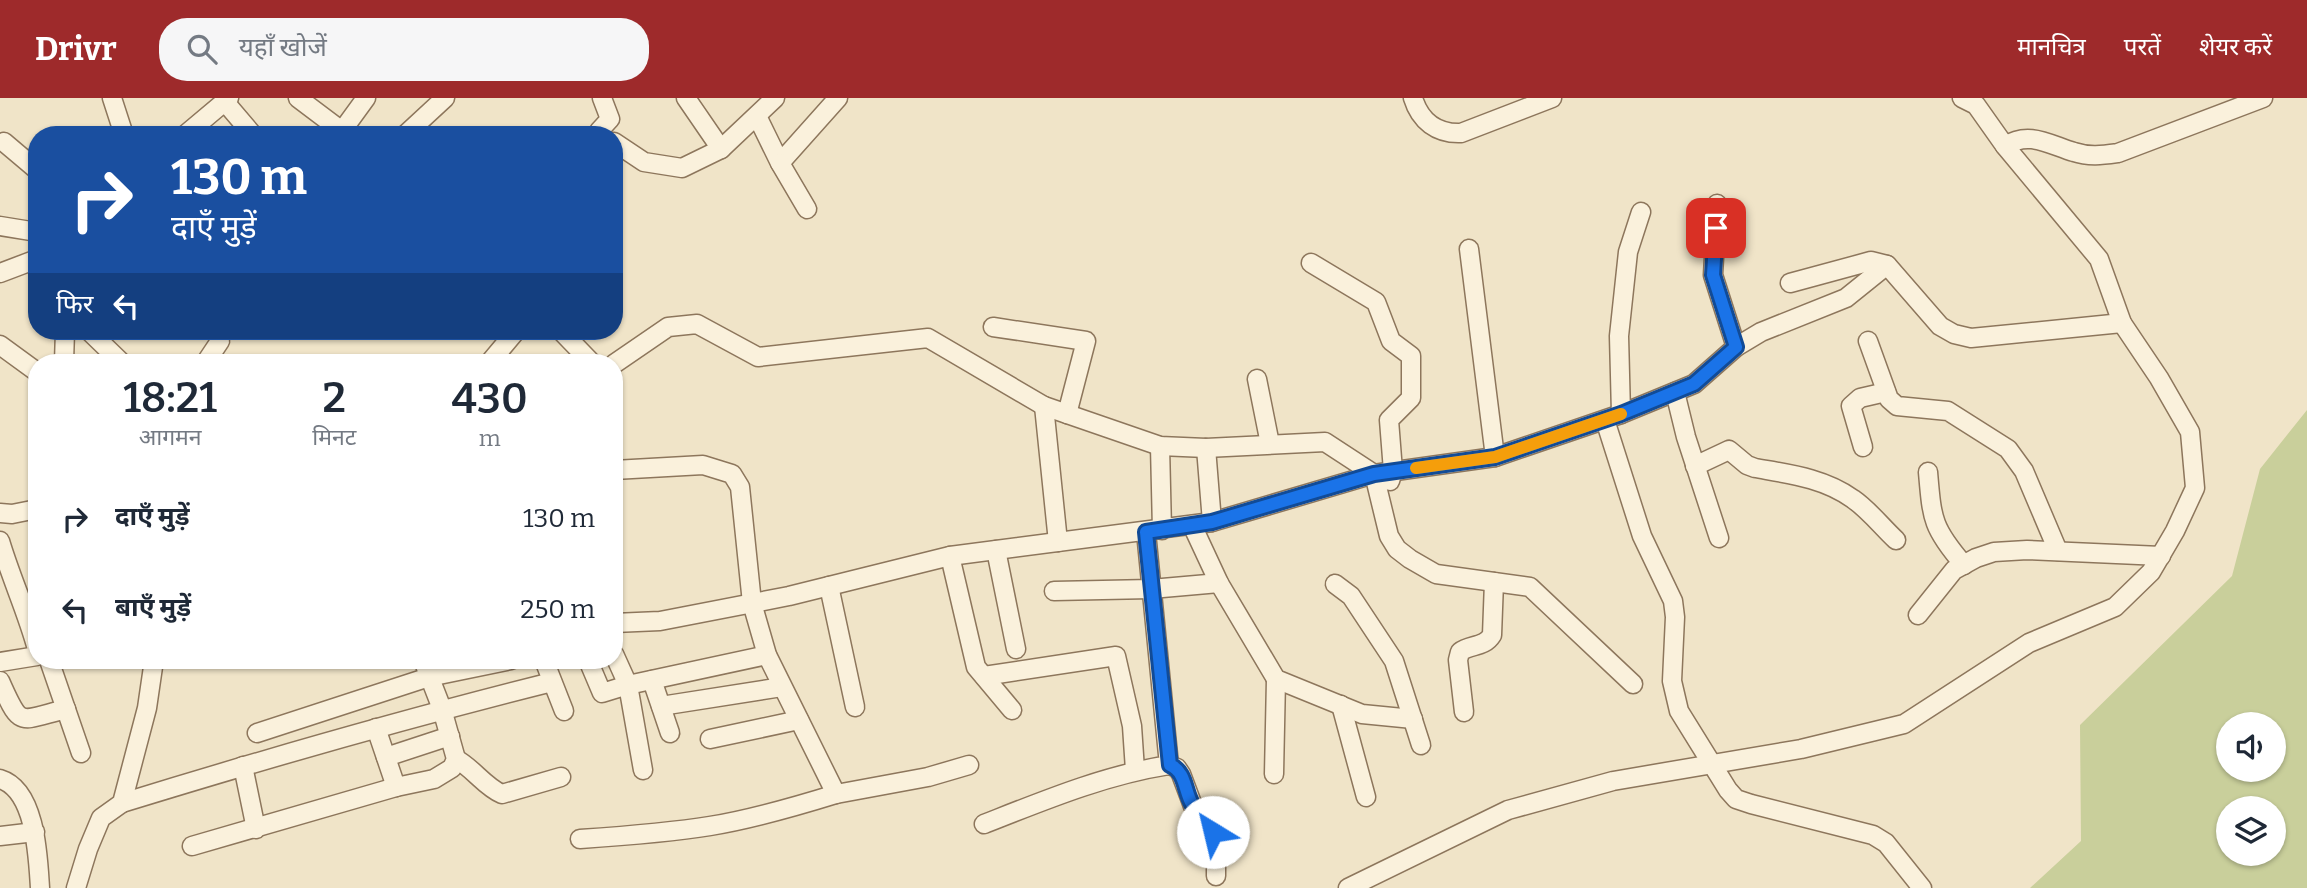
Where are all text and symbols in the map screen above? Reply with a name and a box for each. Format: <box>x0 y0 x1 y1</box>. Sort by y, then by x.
search box <box>159 18 649 81</box>
text: Drivr <box>35 29 117 69</box>
icon: search <box>183 30 221 68</box>
text: यहाँ खोजें <box>239 32 327 63</box>
text: मानचित्र <box>2017 33 2086 61</box>
text: परतें <box>2124 33 2161 61</box>
text: शेयर करें <box>2199 33 2272 61</box>
text: 130 m <box>171 148 307 207</box>
icon: right <box>56 154 147 245</box>
pin <box>1686 198 1746 258</box>
text: दाएँ मुड़ें <box>171 208 257 246</box>
icon: arrive <box>1697 209 1735 247</box>
icon: left <box>107 287 145 325</box>
text: फिर <box>56 289 93 320</box>
text: 18:21 <box>123 373 217 423</box>
text: 2 <box>323 373 346 423</box>
text: 430 <box>452 374 528 424</box>
text: आगमन <box>139 423 202 451</box>
text: मिनट <box>312 423 356 451</box>
text: m <box>479 424 501 452</box>
icon: right <box>56 500 94 538</box>
text: दाएँ मुड़ें <box>115 501 190 532</box>
text: 130 m <box>523 503 595 534</box>
icon: left <box>56 591 94 629</box>
text: बाएँ मुड़ें <box>115 592 191 623</box>
text: 250 m <box>520 594 595 625</box>
map controls <box>2216 712 2286 866</box>
button: sound <box>2216 712 2286 782</box>
position arrow <box>1176 795 1250 869</box>
button: layers <box>2216 796 2286 866</box>

